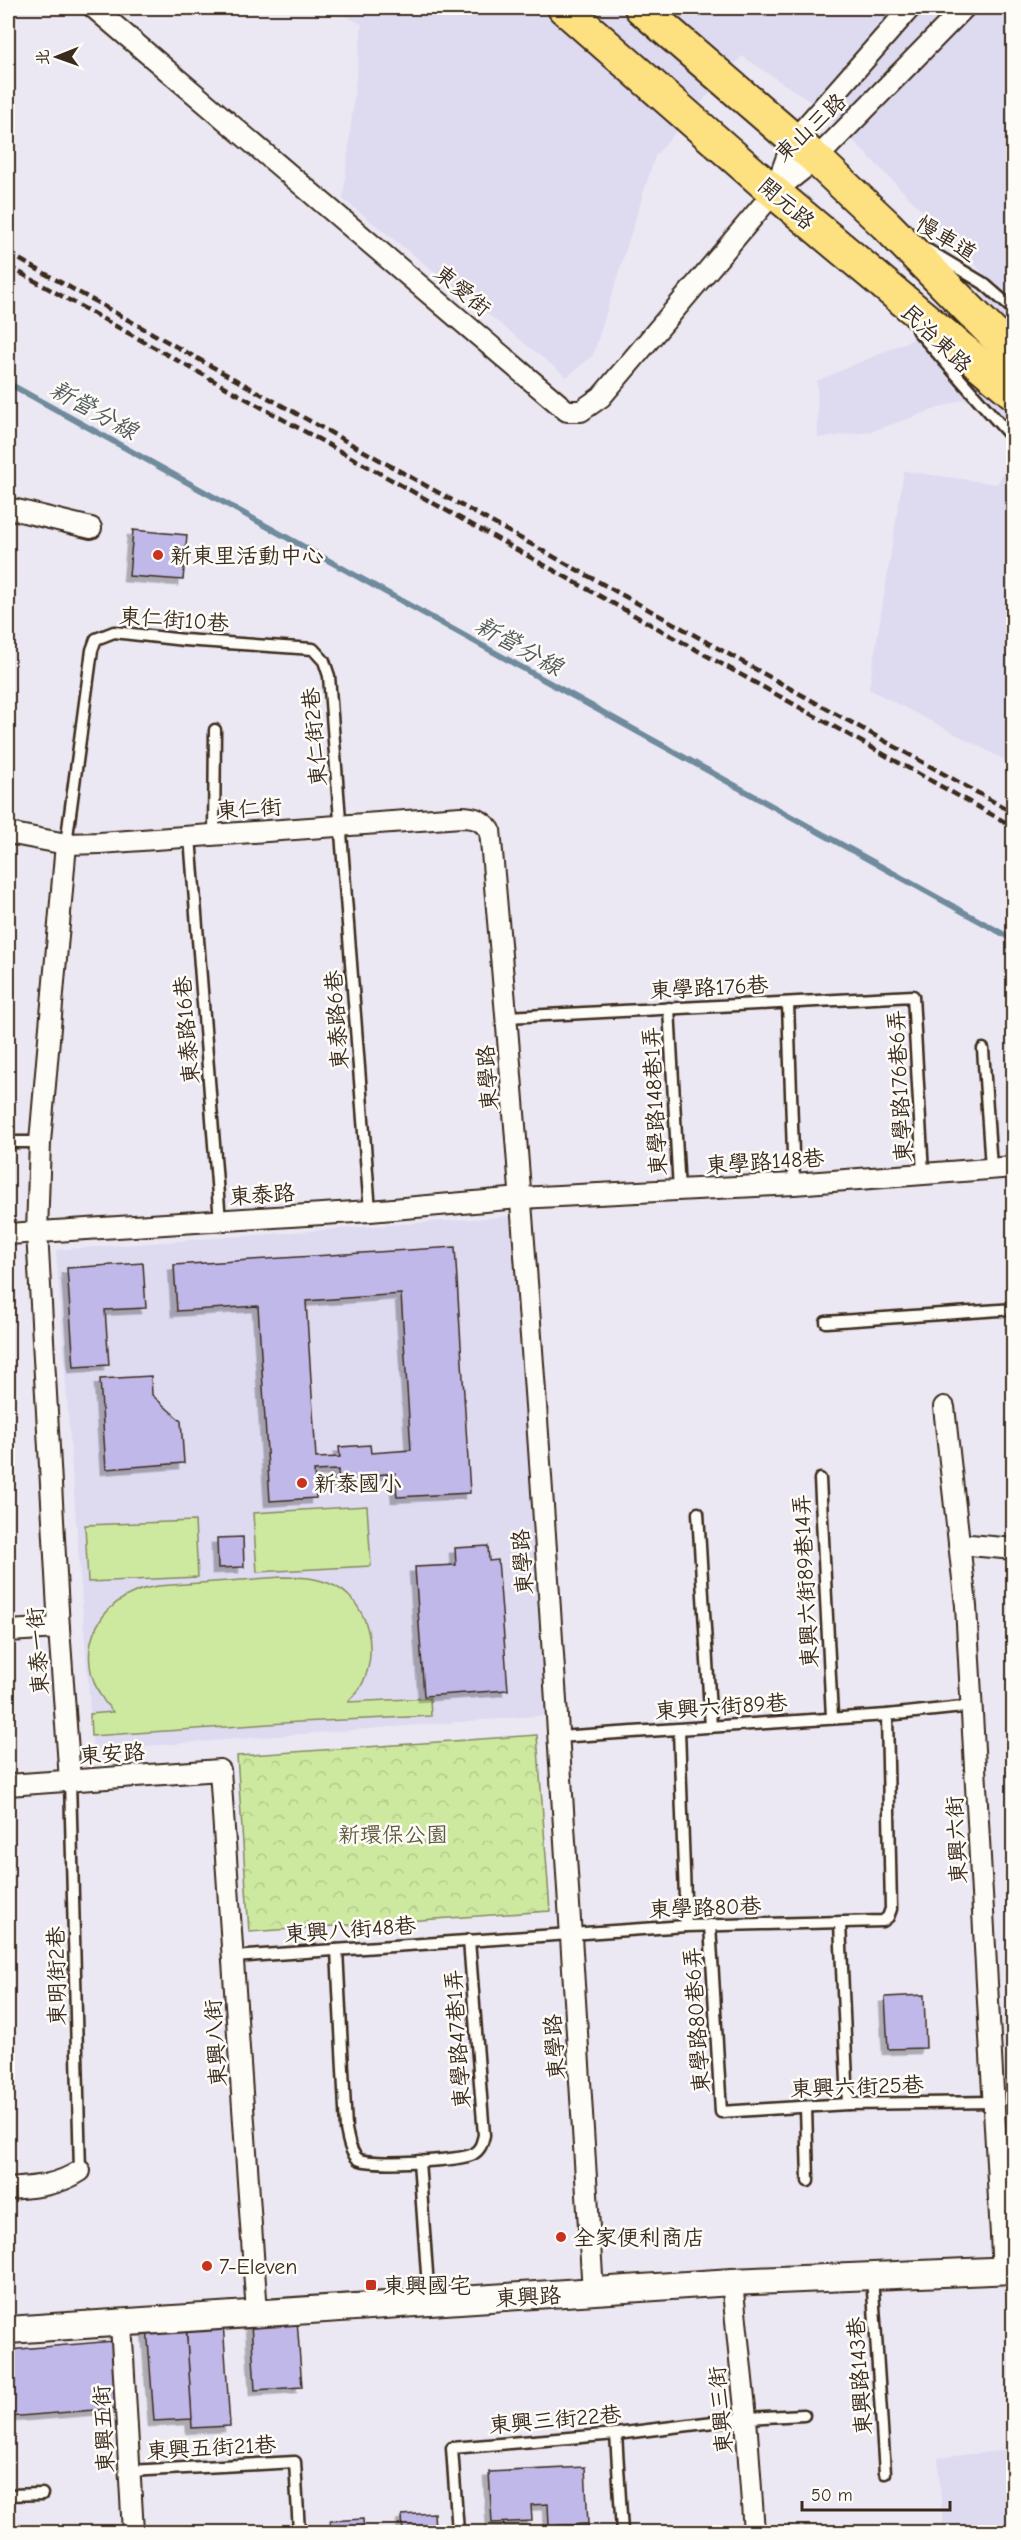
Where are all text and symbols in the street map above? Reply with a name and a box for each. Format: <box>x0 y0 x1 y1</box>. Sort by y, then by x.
north arrow <box>27 27 87 87</box>
text: 北 <box>34 49 52 65</box>
street label: 東山三路 <box>770 88 852 167</box>
street label: 開元路 <box>753 172 820 235</box>
street label: 慢車道 <box>911 211 981 267</box>
street label: 東愛街 <box>429 260 496 322</box>
street label: 民治東路 <box>896 299 977 379</box>
water label: 新營分線 <box>45 374 145 446</box>
place label: 新東里活動中心 <box>170 543 324 569</box>
marker: 新東里活動中心 <box>151 548 165 562</box>
street label: 東仁街10巷 <box>118 603 230 637</box>
water label: 新營分線 <box>470 610 570 682</box>
street label: 東仁街2巷 <box>298 686 332 788</box>
street label: 東仁街 <box>215 794 283 824</box>
street label: 東泰路6巷 <box>321 969 353 1071</box>
street label: 東學路176巷 <box>649 972 769 1004</box>
street label: 東泰路16巷 <box>169 975 205 1085</box>
street label: 東學路176巷6弄 <box>883 1009 917 1163</box>
street label: 東學路148巷1弄 <box>638 1026 672 1176</box>
street label: 東學路 <box>473 1044 503 1112</box>
street label: 東學路148巷 <box>705 1145 825 1179</box>
street label: 東泰路 <box>228 1180 296 1210</box>
place label: 新泰國小 <box>314 1471 402 1497</box>
marker: 新泰國小 <box>295 1476 309 1490</box>
street label: 東興六街89巷14弄 <box>788 1493 824 1669</box>
street label: 東學路 <box>508 1528 538 1596</box>
street label: 東泰一街 <box>22 1606 54 1696</box>
street label: 東興六街89巷 <box>654 1689 788 1725</box>
street label: 東安路 <box>78 1739 146 1769</box>
street label: 東興六街 <box>942 1795 972 1885</box>
park label: 新環保公園 <box>338 1822 448 1848</box>
street label: 東學路80巷 <box>648 1893 762 1923</box>
street label: 東興八街48巷 <box>283 1912 417 1948</box>
street label: 東明街2巷 <box>43 1926 71 2026</box>
street label: 東學路80巷6弄 <box>679 1946 715 2094</box>
street label: 東學路47巷1弄 <box>440 1968 476 2110</box>
street label: 東興八街 <box>200 1998 232 2088</box>
street label: 東學路 <box>540 2013 570 2081</box>
street label: 東興六街25巷 <box>790 2072 924 2102</box>
place label: 全家便利商店 <box>573 2225 705 2251</box>
marker: 全家便利商店 <box>554 2230 568 2244</box>
place label: 7-Eleven <box>219 2254 298 2280</box>
marker: 7-Eleven <box>200 2259 214 2273</box>
place label: 東興國宅 <box>383 2273 471 2299</box>
marker: 東興國宅 <box>364 2278 378 2292</box>
street label: 東興路 <box>494 2282 562 2312</box>
street label: 東興路143巷 <box>843 2316 877 2436</box>
street label: 東興三街 <box>704 2365 738 2455</box>
street label: 東興五街 <box>89 2384 119 2474</box>
street label: 東興三街22巷 <box>488 2401 622 2439</box>
street label: 東興五街21巷 <box>145 2432 277 2464</box>
scale bar <box>802 2474 950 2512</box>
text: 50 m <box>811 2485 853 2506</box>

